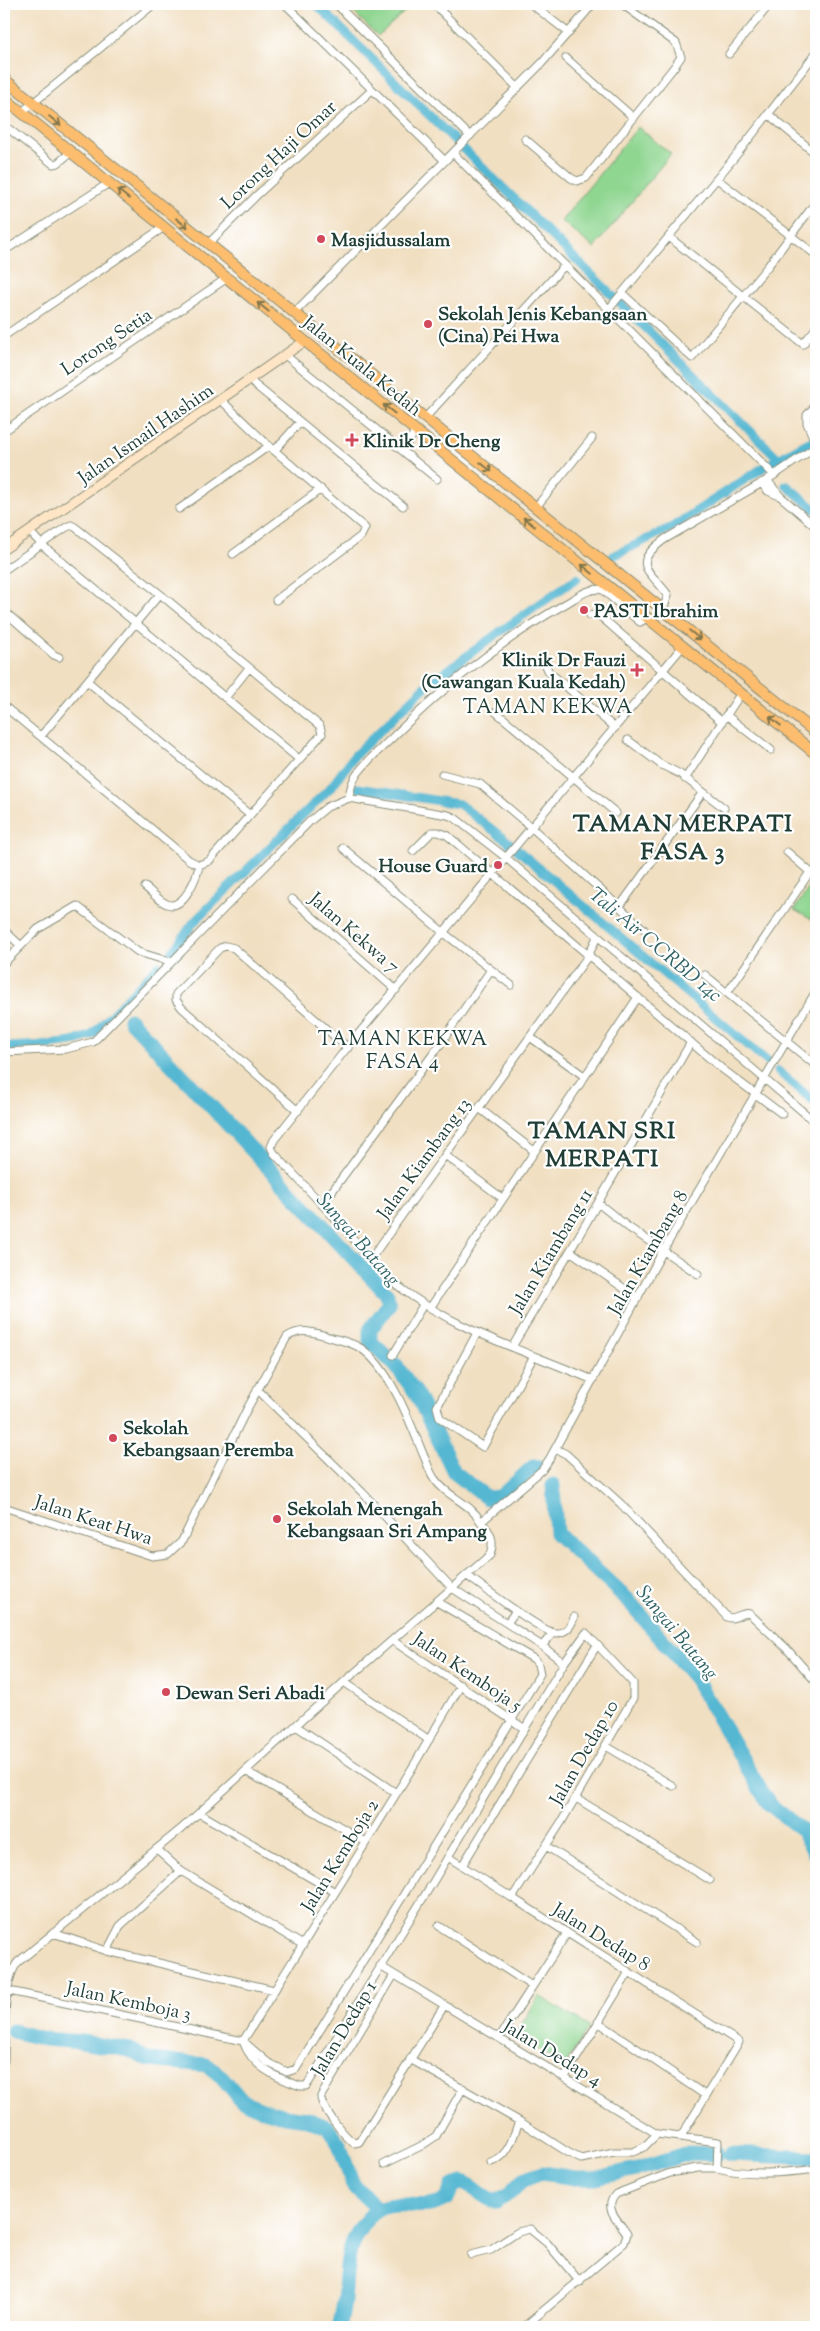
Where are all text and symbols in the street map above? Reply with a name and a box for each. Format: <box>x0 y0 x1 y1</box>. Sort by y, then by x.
street label: Lorong Haji Omar <box>216 95 344 217</box>
one-way arrow <box>49 115 62 126</box>
one-way arrow <box>116 188 129 199</box>
one-way arrow <box>175 217 188 228</box>
place label: Masjidussalam <box>331 228 451 255</box>
marker: Masjidussalam <box>315 233 327 245</box>
one-way arrow <box>256 302 269 313</box>
place label: Sekolah Jenis Kebangsaan (Cina) Pei Hwa <box>438 302 648 351</box>
street label: Lorong Setia <box>57 303 158 383</box>
street label: Jalan Kuala Kedah <box>295 310 427 424</box>
marker: Sekolah Jenis Kebangsaan (Cina) Pei Hwa <box>422 318 434 330</box>
street label: Jalan Ismail Hashim <box>72 378 220 493</box>
one-way arrow <box>383 404 396 415</box>
place label: Klinik Dr Cheng <box>363 429 501 456</box>
marker: Klinik Dr Cheng <box>345 433 359 447</box>
one-way arrow <box>479 462 492 473</box>
one-way arrow <box>523 517 536 528</box>
one-way arrow <box>581 564 594 575</box>
place label: PASTI Ibrahim <box>594 599 718 626</box>
marker: PASTI Ibrahim <box>578 604 590 616</box>
one-way arrow <box>688 629 701 640</box>
place label: Klinik Dr Fauzi (Cawangan Kuala Kedah) <box>421 648 627 697</box>
marker: Klinik Dr Fauzi (Cawangan Kuala Kedah) <box>630 663 644 677</box>
district label: TAMAN KEKWA <box>463 694 633 723</box>
one-way arrow <box>769 715 782 726</box>
district label: TAMAN MERPATI FASA 3 <box>573 808 793 870</box>
place label: House Guard <box>378 854 488 881</box>
marker: House Guard <box>492 859 504 871</box>
water label: Tali Air CCRBD 14c <box>582 881 727 1010</box>
street label: Jalan Kekwa 7 <box>302 886 405 981</box>
district label: TAMAN KEKWA FASA 4 <box>318 1026 488 1078</box>
street label: Jalan Kiambang 13 <box>371 1093 478 1227</box>
district label: TAMAN SRI MERPATI <box>528 1115 676 1177</box>
street label: Jalan Kiambang 11 <box>503 1183 601 1322</box>
street label: Jalan Kiambang 8 <box>602 1186 696 1322</box>
water label: Sungai Batang <box>308 1187 406 1294</box>
place label: Sekolah Kebangsaan Peremba <box>123 1416 294 1465</box>
marker: Sekolah Kebangsaan Peremba <box>107 1432 119 1444</box>
street label: Jalan Keat Hwa <box>30 1489 156 1553</box>
place label: Sekolah Menengah Kebangsaan Sri Ampang <box>287 1497 487 1546</box>
marker: Sekolah Menengah Kebangsaan Sri Ampang <box>271 1513 283 1525</box>
water label: Sungai Batang <box>628 1580 725 1688</box>
street label: Jalan Kemboja 5 <box>406 1626 527 1720</box>
place label: Dewan Seri Abadi <box>176 1681 325 1708</box>
marker: Dewan Seri Abadi <box>160 1686 172 1698</box>
street label: Jalan Dedap 10 <box>544 1696 626 1812</box>
street label: Jalan Kemboja 2 <box>295 1795 387 1919</box>
street label: Jalan Dedap 8 <box>546 1897 655 1979</box>
street label: Jalan Kemboja 3 <box>62 1976 194 2029</box>
street label: Jalan Dedap 1 <box>305 1976 385 2083</box>
street label: Jalan Dedap 4 <box>496 2013 607 2095</box>

